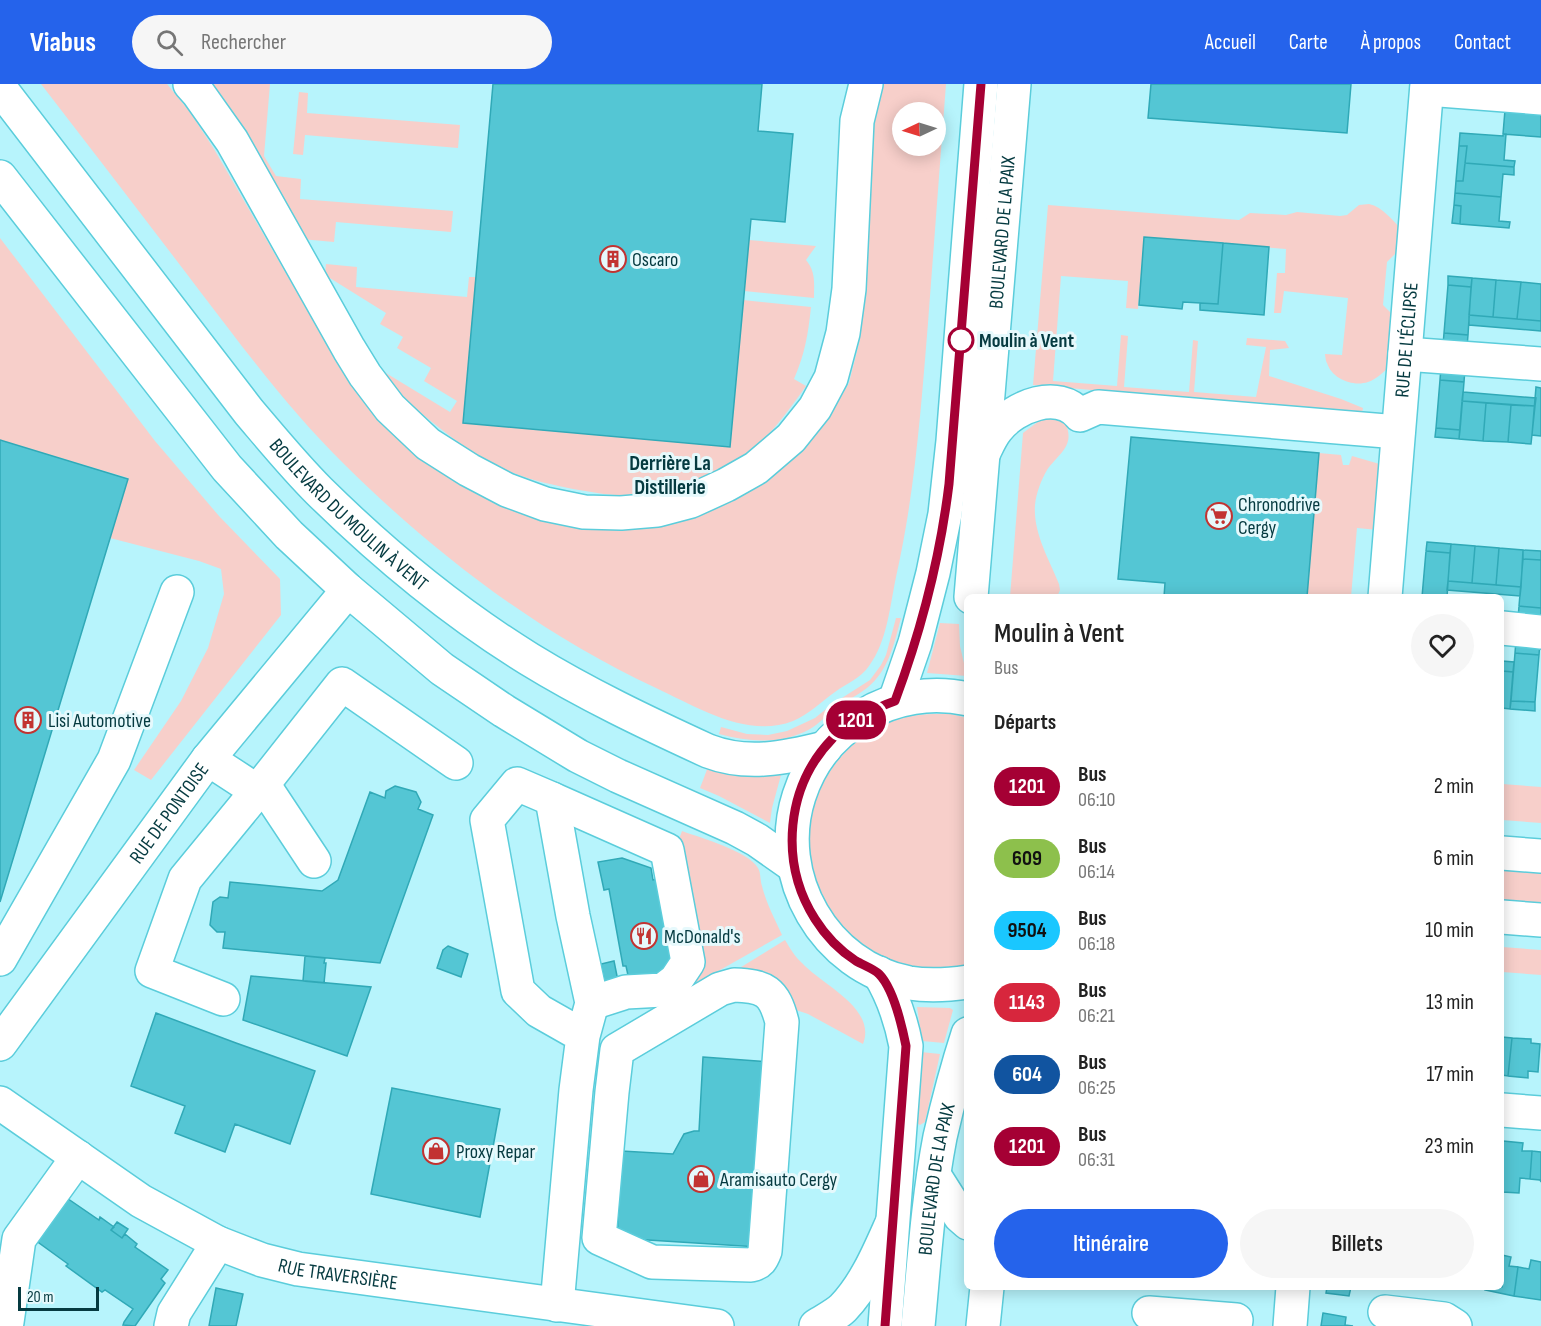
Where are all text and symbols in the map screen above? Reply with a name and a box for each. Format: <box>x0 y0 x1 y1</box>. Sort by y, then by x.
search box <box>132 15 552 69</box>
text: Viabus <box>30 26 96 59</box>
icon: search <box>153 26 186 59</box>
text: Rechercher <box>201 29 286 56</box>
text: Accueil <box>1205 30 1256 55</box>
text: Carte <box>1289 30 1328 55</box>
text: À propos <box>1361 30 1421 55</box>
text: Contact <box>1454 30 1511 55</box>
north arrow <box>892 102 946 156</box>
map controls <box>892 102 946 156</box>
street label: BOULEVARD DE LA PAIX <box>984 154 1021 310</box>
building icon: Oscaro <box>598 244 628 274</box>
place label: Oscaro <box>632 248 678 272</box>
street label: RUE DE L'ÉCLIPSE <box>1390 281 1424 399</box>
marker: Moulin à Vent <box>948 327 974 353</box>
place label: Moulin à Vent <box>979 329 1074 353</box>
street label: BOULEVARD DU MOULIN À VENT <box>264 434 433 596</box>
district label: Derrière La Distillerie <box>629 451 711 500</box>
place label: Chronodrive Cergy <box>1238 493 1320 540</box>
supermarket icon: Chronodrive Cergy <box>1204 501 1234 531</box>
button: heart <box>1411 614 1474 677</box>
text: Moulin à Vent <box>994 617 1124 650</box>
text: Bus <box>994 656 1018 680</box>
line badge: 1201 <box>814 700 898 740</box>
building icon: Lisi Automotive <box>13 705 43 735</box>
text: 1201 <box>838 708 874 733</box>
place label: Lisi Automotive <box>48 709 151 733</box>
text: Départs <box>994 709 1056 736</box>
street label: RUE DE PONTOISE <box>125 759 214 869</box>
text: Bus <box>1078 761 1107 788</box>
text: 2 min <box>1434 773 1474 800</box>
text: 1201 <box>1009 774 1045 799</box>
text: 06:10 <box>1078 788 1115 812</box>
text: Bus <box>1078 833 1107 860</box>
text: 6 min <box>1433 845 1474 872</box>
text: 609 <box>1012 846 1042 871</box>
text: 06:14 <box>1078 860 1115 884</box>
text: Bus <box>1078 905 1107 932</box>
text: 10 min <box>1425 917 1474 944</box>
text: 9504 <box>1008 918 1046 943</box>
restaurant icon: McDonald's <box>629 921 659 951</box>
place label: McDonald's <box>664 925 741 949</box>
text: 06:18 <box>1078 932 1115 956</box>
text: Bus <box>1078 977 1107 1004</box>
text: 13 min <box>1426 989 1474 1016</box>
text: 1143 <box>1009 990 1045 1015</box>
text: 06:21 <box>1078 1004 1115 1028</box>
text: Bus <box>1078 1049 1107 1076</box>
text: 17 min <box>1426 1061 1474 1088</box>
text: 604 <box>1012 1062 1042 1087</box>
text: 06:25 <box>1078 1076 1116 1100</box>
street label: BOULEVARD DE LA PAIX <box>913 1100 961 1256</box>
text: Bus <box>1078 1121 1107 1148</box>
text: 23 min <box>1425 1133 1474 1160</box>
text: 1201 <box>1009 1134 1045 1159</box>
shop icon: Proxy Repar <box>421 1136 451 1166</box>
place label: Proxy Repar <box>456 1140 535 1164</box>
text: 06:31 <box>1078 1148 1115 1172</box>
shop icon: Aramisauto Cergy <box>686 1164 716 1194</box>
place label: Aramisauto Cergy <box>719 1168 838 1192</box>
button: Itinéraire <box>994 1209 1228 1278</box>
button: Billets <box>1240 1209 1474 1278</box>
street label: RUE TRAVERSIÈRE <box>275 1253 399 1295</box>
scale bar <box>18 1284 99 1312</box>
text: 20 m <box>27 1288 54 1307</box>

